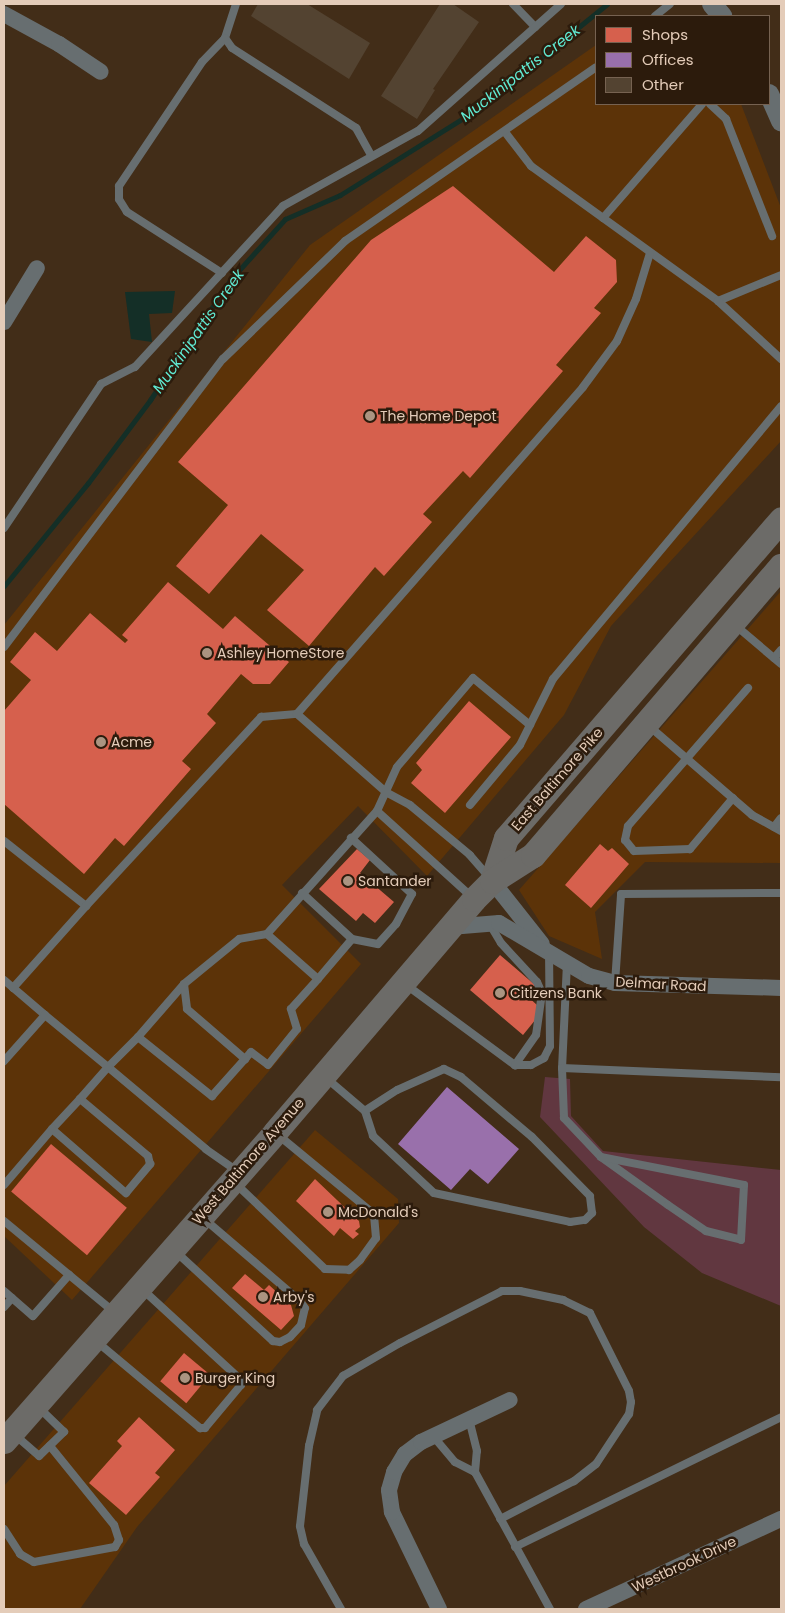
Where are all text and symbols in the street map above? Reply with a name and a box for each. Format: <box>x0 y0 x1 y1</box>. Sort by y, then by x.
legend <box>595 15 770 105</box>
water label: Muckinipattis Creek <box>457 21 583 125</box>
text: Shops <box>642 24 688 45</box>
text: Offices <box>642 49 694 70</box>
text: Other <box>642 74 684 95</box>
water label: Muckinipattis Creek <box>148 266 248 396</box>
place label: The Home Depot <box>380 408 497 424</box>
marker: The Home Depot <box>364 410 376 422</box>
place label: Ashley HomeStore <box>217 645 344 661</box>
marker: Ashley HomeStore <box>201 647 213 659</box>
street label: East Baltimore Pike <box>508 724 606 834</box>
place label: Acme <box>111 734 152 750</box>
marker: Acme <box>95 736 107 748</box>
place label: Santander <box>358 873 432 889</box>
marker: Santander <box>342 875 354 887</box>
street label: Delmar Road <box>615 973 707 995</box>
place label: Citizens Bank <box>510 985 602 1001</box>
marker: Citizens Bank <box>494 987 506 999</box>
street label: West Baltimore Avenue <box>188 1094 308 1228</box>
place label: McDonald's <box>338 1204 418 1220</box>
marker: McDonald's <box>322 1206 334 1218</box>
place label: Arby's <box>273 1289 315 1305</box>
marker: Arby's <box>257 1291 269 1303</box>
place label: Burger King <box>195 1370 275 1386</box>
marker: Burger King <box>179 1372 191 1384</box>
street label: Westbrook Drive <box>629 1532 739 1596</box>

